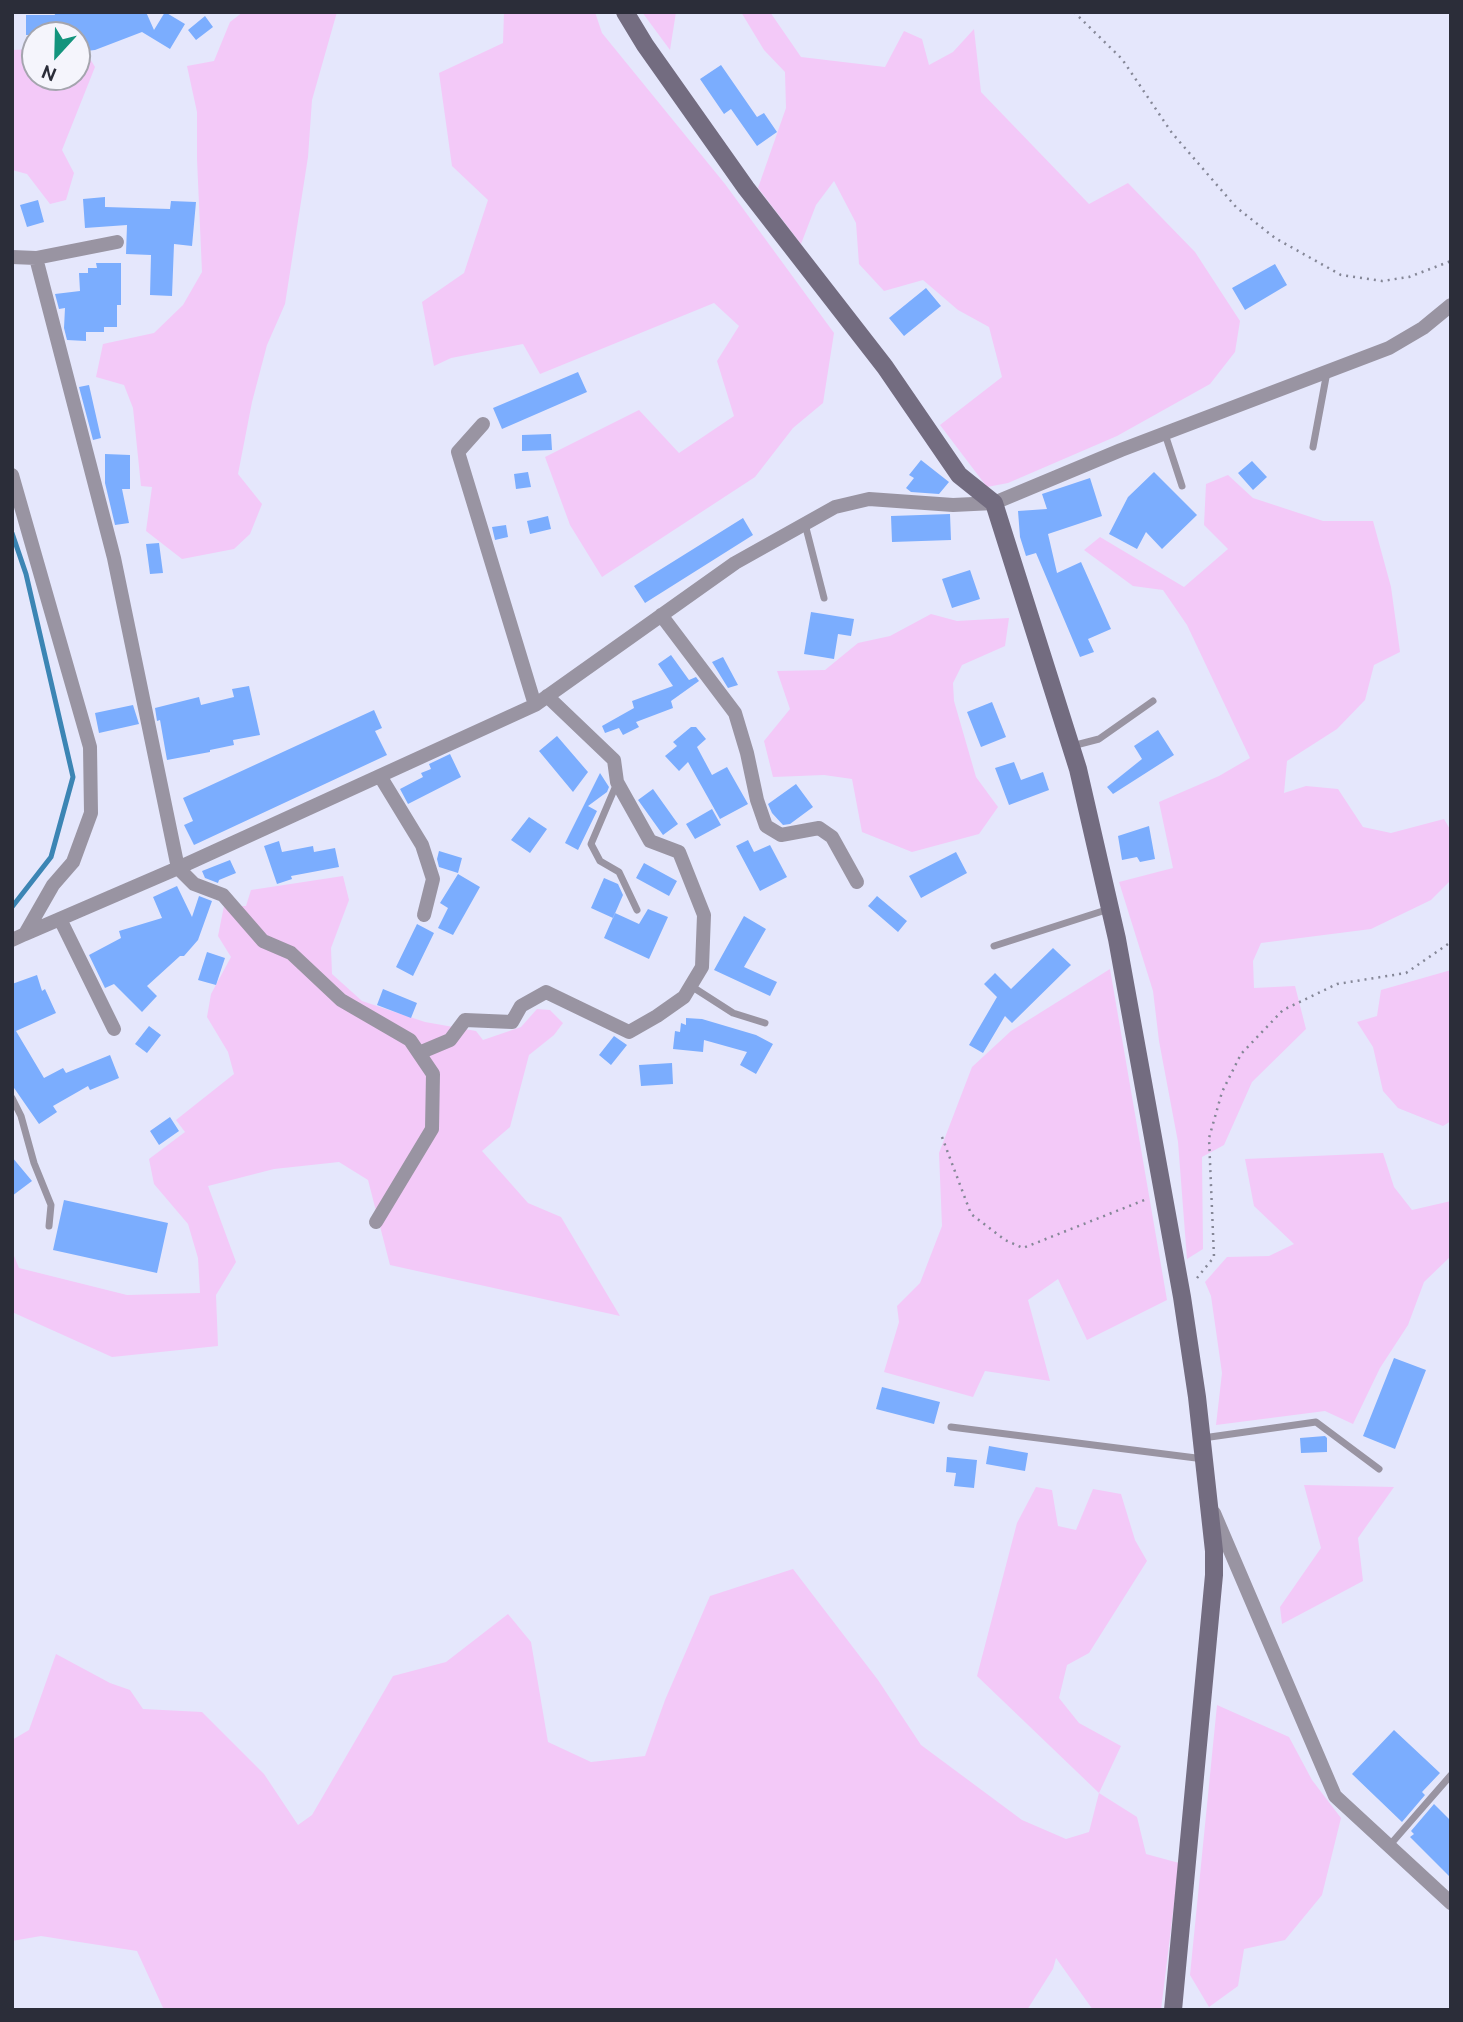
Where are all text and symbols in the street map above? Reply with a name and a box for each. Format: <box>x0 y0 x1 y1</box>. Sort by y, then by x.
north arrow <box>21 21 91 91</box>
text: N <box>38 61 60 86</box>

